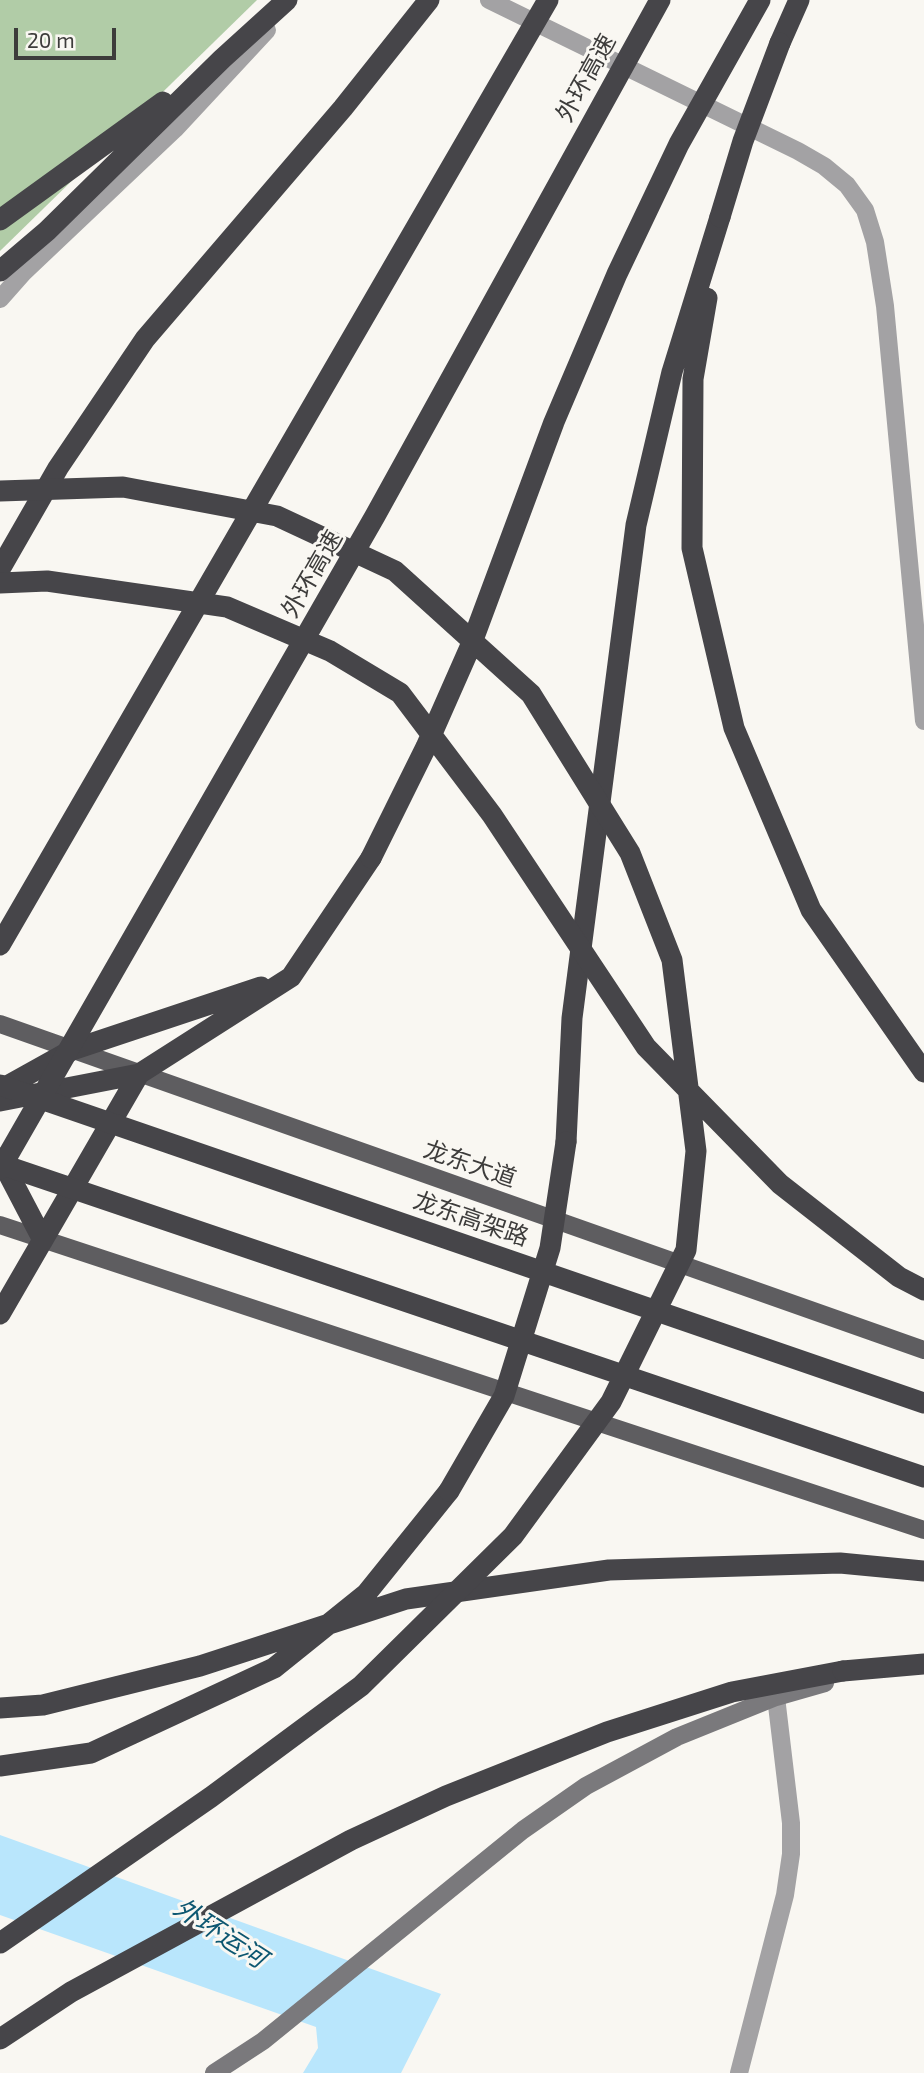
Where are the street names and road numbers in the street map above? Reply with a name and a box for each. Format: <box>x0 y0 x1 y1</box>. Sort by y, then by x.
street label: 外环高速 <box>550 29 622 127</box>
street label: 外环高速 <box>276 525 348 623</box>
street label: 龙东大道 <box>420 1135 520 1193</box>
street label: 龙东高架路 <box>410 1186 532 1252</box>

